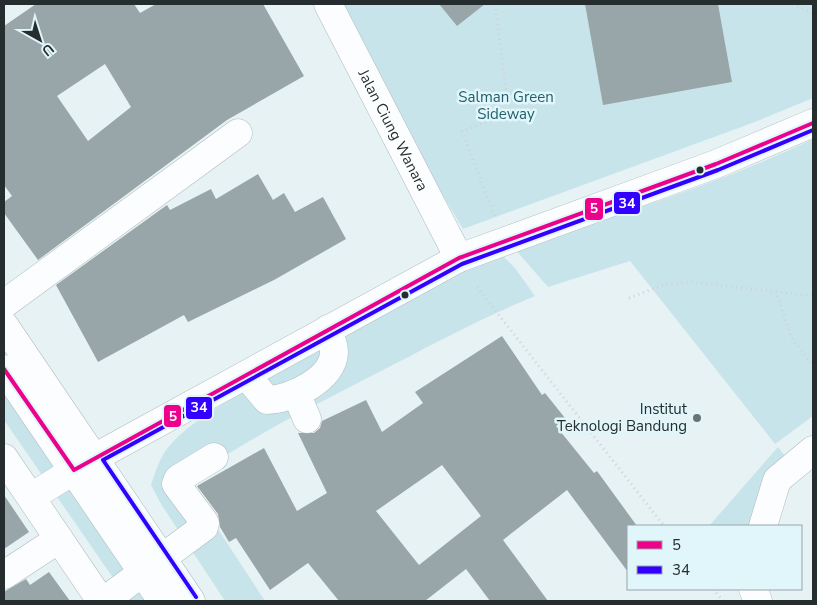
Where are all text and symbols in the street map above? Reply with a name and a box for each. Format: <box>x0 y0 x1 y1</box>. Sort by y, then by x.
north arrow <box>15 15 65 65</box>
text: U <box>38 39 58 60</box>
street label: Jalan Ciung Wanara <box>353 65 433 194</box>
park label: Salman Green Sideway <box>458 87 554 124</box>
unlabelled marker <box>695 165 705 175</box>
line badge: 34 <box>613 191 641 215</box>
text: 34 <box>619 194 636 213</box>
line badge: 5 <box>584 197 604 221</box>
text: 5 <box>590 199 598 218</box>
unlabelled marker <box>400 290 410 300</box>
line badge: 34 <box>185 396 213 420</box>
text: 34 <box>191 398 208 417</box>
place label: Institut Teknologi Bandung <box>557 399 688 436</box>
line badge: 5 <box>163 404 182 428</box>
text: 5 <box>169 407 177 426</box>
marker: Institut Teknologi Bandung <box>691 412 703 424</box>
legend <box>627 525 802 590</box>
text: 5 <box>672 535 681 555</box>
text: 34 <box>672 560 690 580</box>

